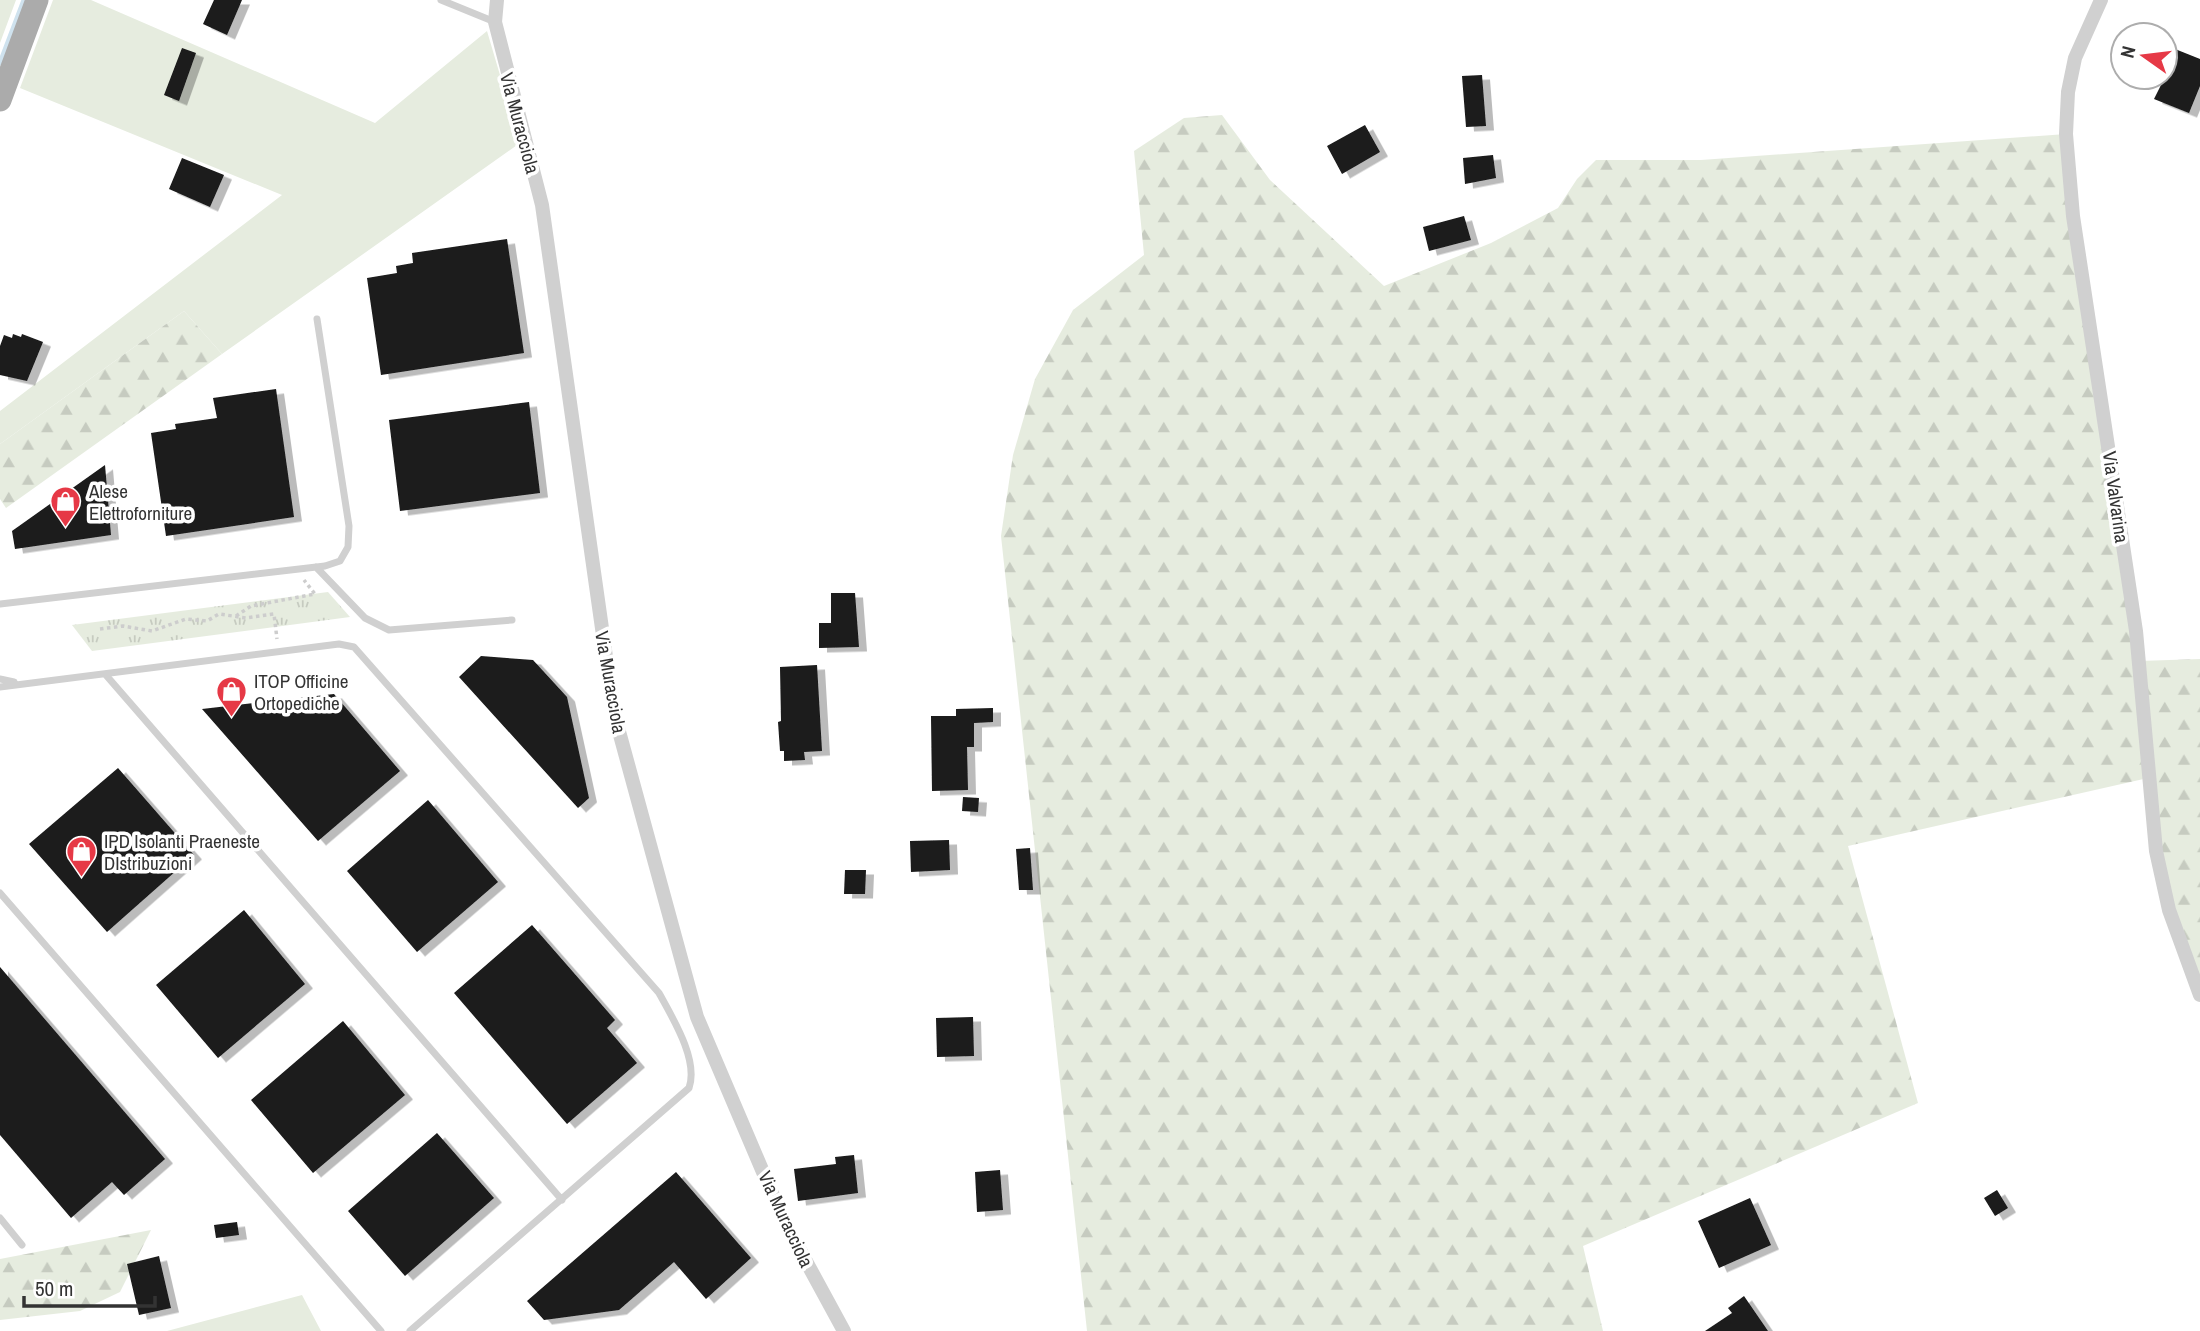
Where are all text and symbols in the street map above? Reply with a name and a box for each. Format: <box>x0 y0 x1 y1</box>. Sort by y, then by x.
north arrow <box>2109 21 2179 91</box>
text: N <box>2114 43 2141 60</box>
street label: Via Muracciola <box>494 70 546 177</box>
street label: Via Valvarina <box>2097 450 2135 545</box>
place label: Alese Elettroforniture <box>88 478 192 526</box>
shop icon: Alese Elettroforniture <box>49 485 83 529</box>
street label: Via Muracciola <box>589 629 633 736</box>
place label: ITOP Officine Ortopediche <box>254 668 348 716</box>
shop icon: ITOP Officine Ortopediche <box>214 675 248 719</box>
place label: IPD Isolanti Praeneste DIstribuzioni <box>104 828 260 876</box>
shop icon: IPD Isolanti Praeneste DIstribuzioni <box>64 835 98 879</box>
street label: Via Muracciola <box>752 1167 820 1272</box>
scale bar <box>24 1264 156 1308</box>
text: 50 m <box>35 1274 73 1303</box>

